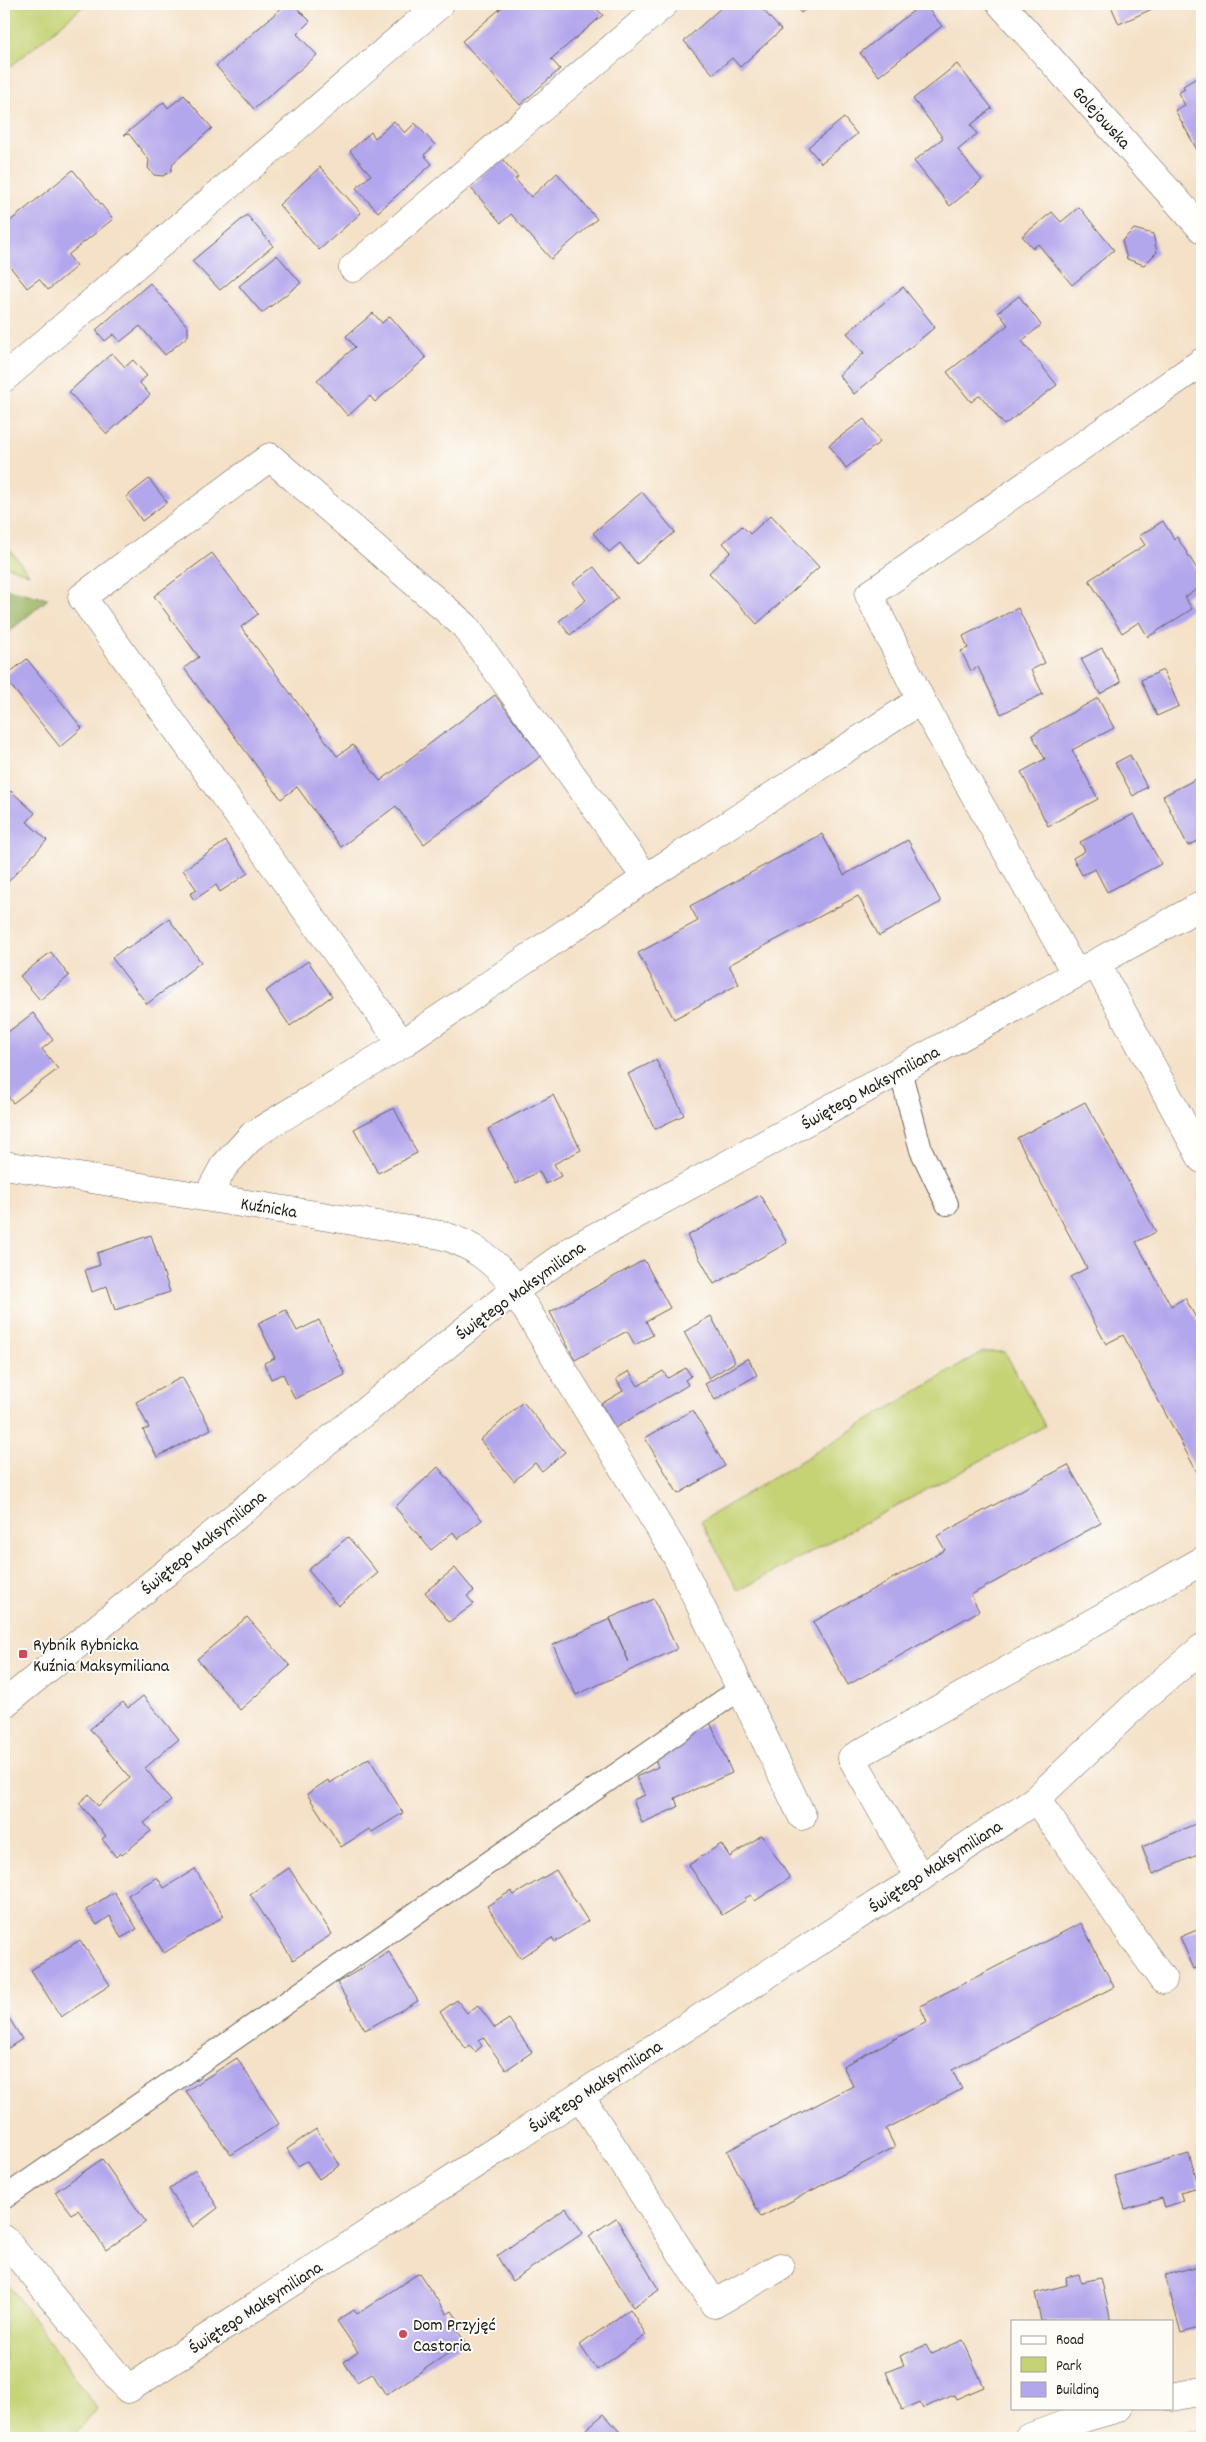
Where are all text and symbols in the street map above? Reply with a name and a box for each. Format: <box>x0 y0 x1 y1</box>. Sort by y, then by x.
street label: Golejowska <box>1065 82 1136 156</box>
street label: Świętego Maksymiliana <box>798 1041 945 1138</box>
street label: Kuźnicka <box>239 1193 299 1226</box>
street label: Świętego Maksymiliana <box>452 1236 592 1348</box>
street label: Świętego Maksymiliana <box>137 1485 273 1602</box>
place label: Rybnik Rybnicka Kuźnia Maksymiliana <box>33 1634 170 1680</box>
marker: Rybnik Rybnicka Kuźnia Maksymiliana <box>17 1648 29 1660</box>
street label: Świętego Maksymiliana <box>865 1815 1008 1921</box>
street label: Świętego Maksymiliana <box>525 2035 668 2141</box>
street label: Świętego Maksymiliana <box>185 2256 328 2362</box>
place label: Dom Przyjęć Castoria <box>413 2314 496 2360</box>
legend <box>1011 2320 1174 2410</box>
marker: Dom Przyjęć Castoria <box>397 2328 409 2340</box>
text: Road <box>1056 2330 1084 2352</box>
text: Park <box>1056 2356 1082 2378</box>
text: Building <box>1056 2380 1099 2402</box>

